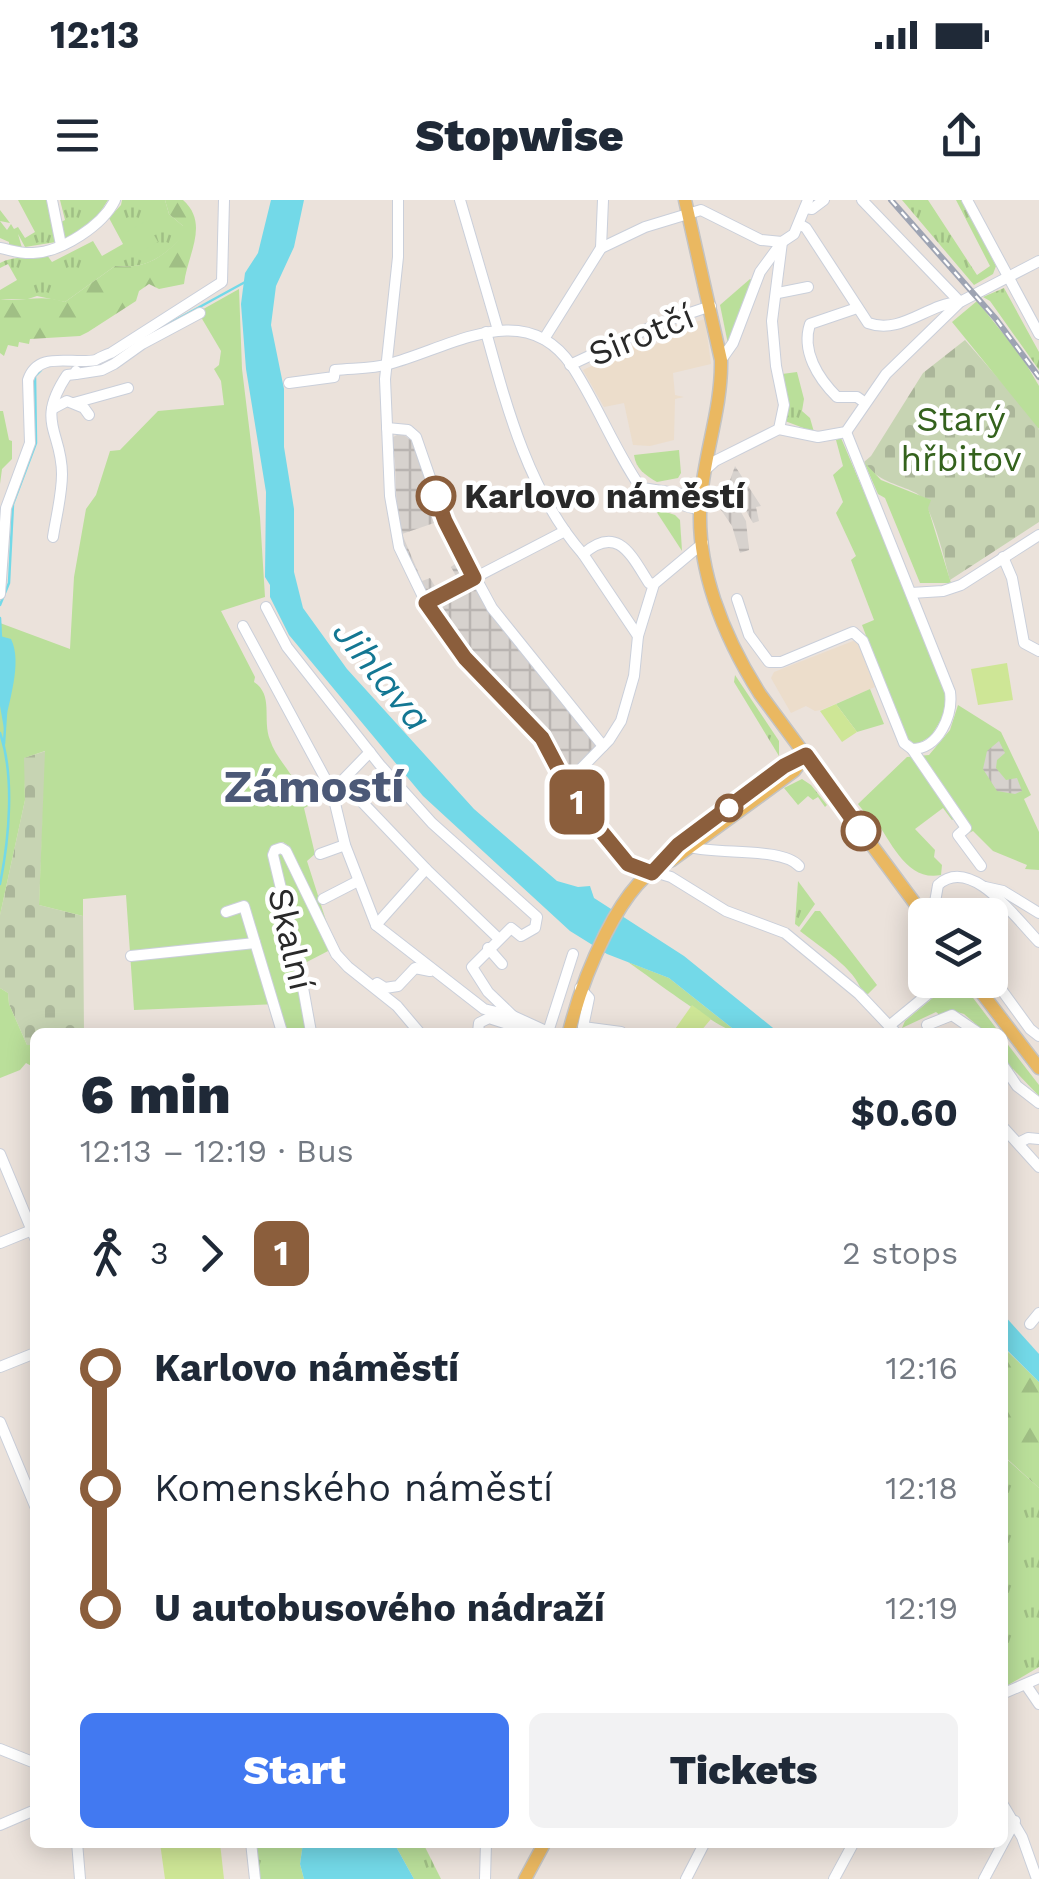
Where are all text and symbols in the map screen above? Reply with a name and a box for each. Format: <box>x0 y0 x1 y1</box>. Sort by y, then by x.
text: 12:13 <box>50 13 139 57</box>
icon: menu <box>50 108 105 163</box>
icon: share <box>934 108 989 163</box>
text: Stopwise <box>415 109 624 162</box>
street label: Sirotčí <box>582 295 700 375</box>
park label: Starý hřbitov <box>900 398 1022 480</box>
place label: Karlovo náměstí <box>464 475 746 517</box>
marker: Karlovo náměstí <box>417 477 455 515</box>
water label: Jihlava <box>324 610 440 740</box>
district label: Zámostí <box>224 760 405 813</box>
line badge: 1 <box>544 770 610 834</box>
text: 1 <box>569 781 585 823</box>
unlabelled marker <box>716 795 742 821</box>
unlabelled marker <box>842 812 880 850</box>
street label: Skalní <box>259 884 323 994</box>
map controls <box>908 898 1008 998</box>
button: layers <box>908 898 1008 998</box>
text: 6 min <box>80 1062 231 1126</box>
text: $0.60 <box>851 1091 958 1135</box>
text: 12:13 – 12:19 · Bus <box>80 1132 354 1170</box>
icon: walk <box>80 1226 135 1281</box>
icon: forward <box>184 1226 239 1281</box>
text: 1 <box>274 1232 289 1274</box>
text: 3 <box>150 1234 169 1272</box>
text: 2 stops <box>842 1234 958 1272</box>
text: Karlovo náměstí <box>154 1346 459 1390</box>
text: 12:16 <box>885 1349 958 1387</box>
text: Komenského náměstí <box>154 1466 553 1510</box>
text: 12:18 <box>885 1469 958 1507</box>
text: U autobusového nádraží <box>154 1586 605 1630</box>
text: 12:19 <box>885 1589 958 1627</box>
button: Start <box>80 1713 509 1828</box>
button: Tickets <box>529 1713 958 1828</box>

